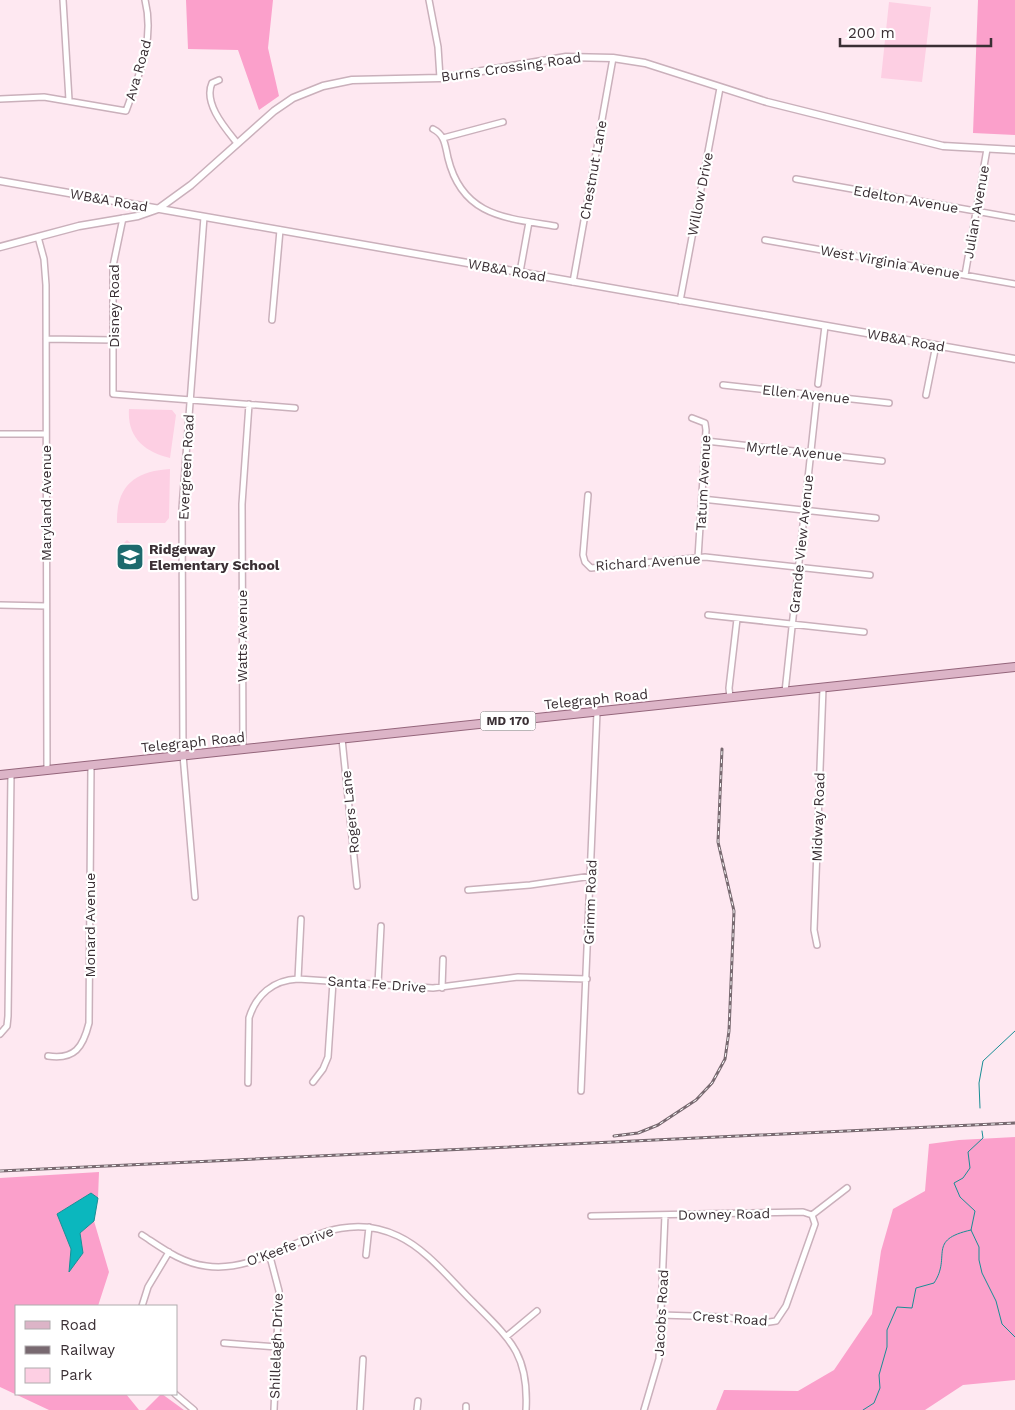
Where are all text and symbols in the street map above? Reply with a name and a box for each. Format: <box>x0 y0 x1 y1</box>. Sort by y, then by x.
scale bar <box>840 15 991 47</box>
text: 200 m <box>848 24 895 42</box>
street label: Ava Road <box>122 38 154 102</box>
street label: Burns Crossing Road <box>440 49 582 85</box>
street label: Chestnut Lane <box>576 119 610 221</box>
street label: Willow Drive <box>684 151 716 237</box>
street label: Julian Avenue <box>960 164 992 260</box>
street label: Edelton Avenue <box>852 182 960 216</box>
street label: WB&A Road <box>69 185 149 215</box>
street label: West Virginia Avenue <box>819 242 961 282</box>
street label: WB&A Road <box>467 255 547 285</box>
street label: Disney Road <box>106 264 122 348</box>
street label: WB&A Road <box>866 325 946 355</box>
street label: Ellen Avenue <box>761 381 851 407</box>
street label: Evergreen Road <box>175 414 197 520</box>
street label: Tatum Avenue <box>692 435 714 531</box>
street label: Myrtle Avenue <box>745 438 843 464</box>
street label: Maryland Avenue <box>38 445 54 561</box>
street label: Grande View Avenue <box>786 474 816 614</box>
place label: Ridgeway Elementary School <box>149 541 280 573</box>
school or university icon: Ridgeway Elementary School <box>115 542 145 572</box>
street label: Richard Avenue <box>595 550 701 574</box>
street label: Watts Avenue <box>234 590 250 682</box>
street label: Telegraph Road <box>543 686 649 712</box>
road number: MD 170 <box>480 711 536 730</box>
street label: Telegraph Road <box>140 729 246 755</box>
street label: Rogers Lane <box>338 770 362 854</box>
street label: Midway Road <box>808 772 828 862</box>
street label: Grimm Road <box>581 859 599 945</box>
street label: Monard Avenue <box>82 873 98 977</box>
street label: Santa Fe Drive <box>327 973 427 995</box>
street label: Downey Road <box>678 1205 770 1223</box>
street label: O'Keefe Drive <box>244 1223 336 1269</box>
street label: Jacobs Road <box>651 1269 671 1357</box>
street label: Shillelagh Drive <box>266 1293 286 1399</box>
legend <box>15 1305 178 1395</box>
street label: Crest Road <box>692 1307 768 1329</box>
text: Road <box>60 1316 97 1334</box>
text: Railway <box>60 1341 115 1359</box>
text: Park <box>60 1366 93 1384</box>

